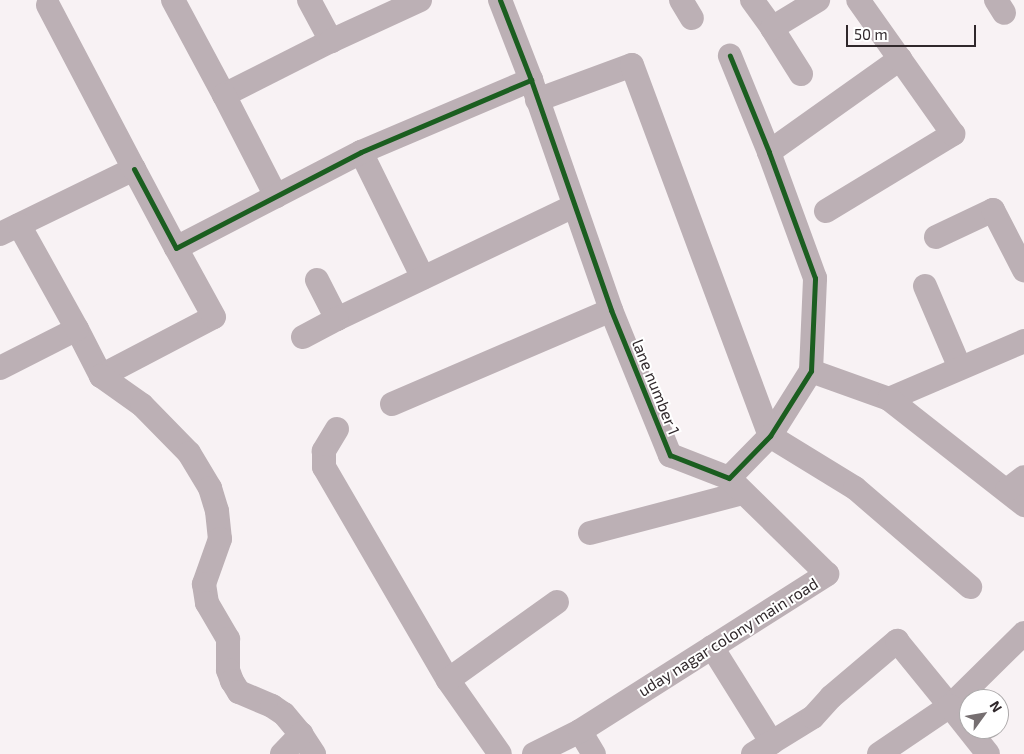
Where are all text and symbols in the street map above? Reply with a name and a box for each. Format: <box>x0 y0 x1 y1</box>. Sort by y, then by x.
scale bar <box>849 15 979 47</box>
text: 50 m <box>854 25 888 43</box>
street label: lane number 1 <box>628 336 684 438</box>
street label: uday nagar colony main road <box>634 573 822 701</box>
north arrow <box>959 689 1009 739</box>
text: N <box>986 698 1006 715</box>

